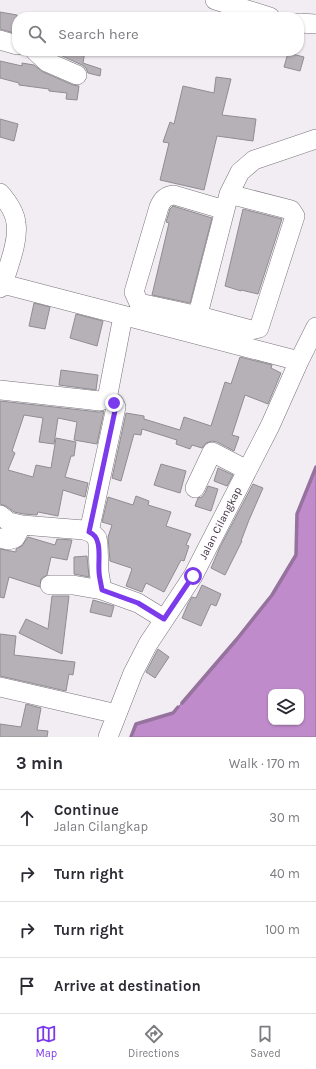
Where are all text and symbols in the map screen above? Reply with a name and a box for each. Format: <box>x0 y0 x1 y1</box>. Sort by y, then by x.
search box <box>12 12 304 56</box>
icon: search <box>26 23 48 45</box>
text: Search here <box>58 25 139 43</box>
route end <box>105 394 123 412</box>
street label: Jalan Cilangkap <box>197 485 244 562</box>
route start <box>184 567 202 585</box>
map controls <box>268 689 304 725</box>
button: layers <box>268 689 304 725</box>
text: 3 min <box>16 753 63 773</box>
text: Walk · 170 m <box>229 756 300 771</box>
text: Continue <box>54 801 119 819</box>
icon: ahead <box>16 807 38 829</box>
text: 30 m <box>269 810 300 825</box>
text: Jalan Cilangkap <box>54 819 148 834</box>
icon: right <box>16 863 38 885</box>
text: Turn right <box>54 865 124 883</box>
text: 40 m <box>270 866 300 881</box>
icon: right <box>16 919 38 941</box>
text: Turn right <box>54 921 124 939</box>
text: 100 m <box>265 922 300 937</box>
icon: arrive <box>16 975 38 997</box>
text: Arrive at destination <box>54 977 201 995</box>
tab: Map <box>35 1023 57 1060</box>
tab: Directions <box>128 1023 180 1060</box>
tab: Saved <box>250 1023 281 1060</box>

